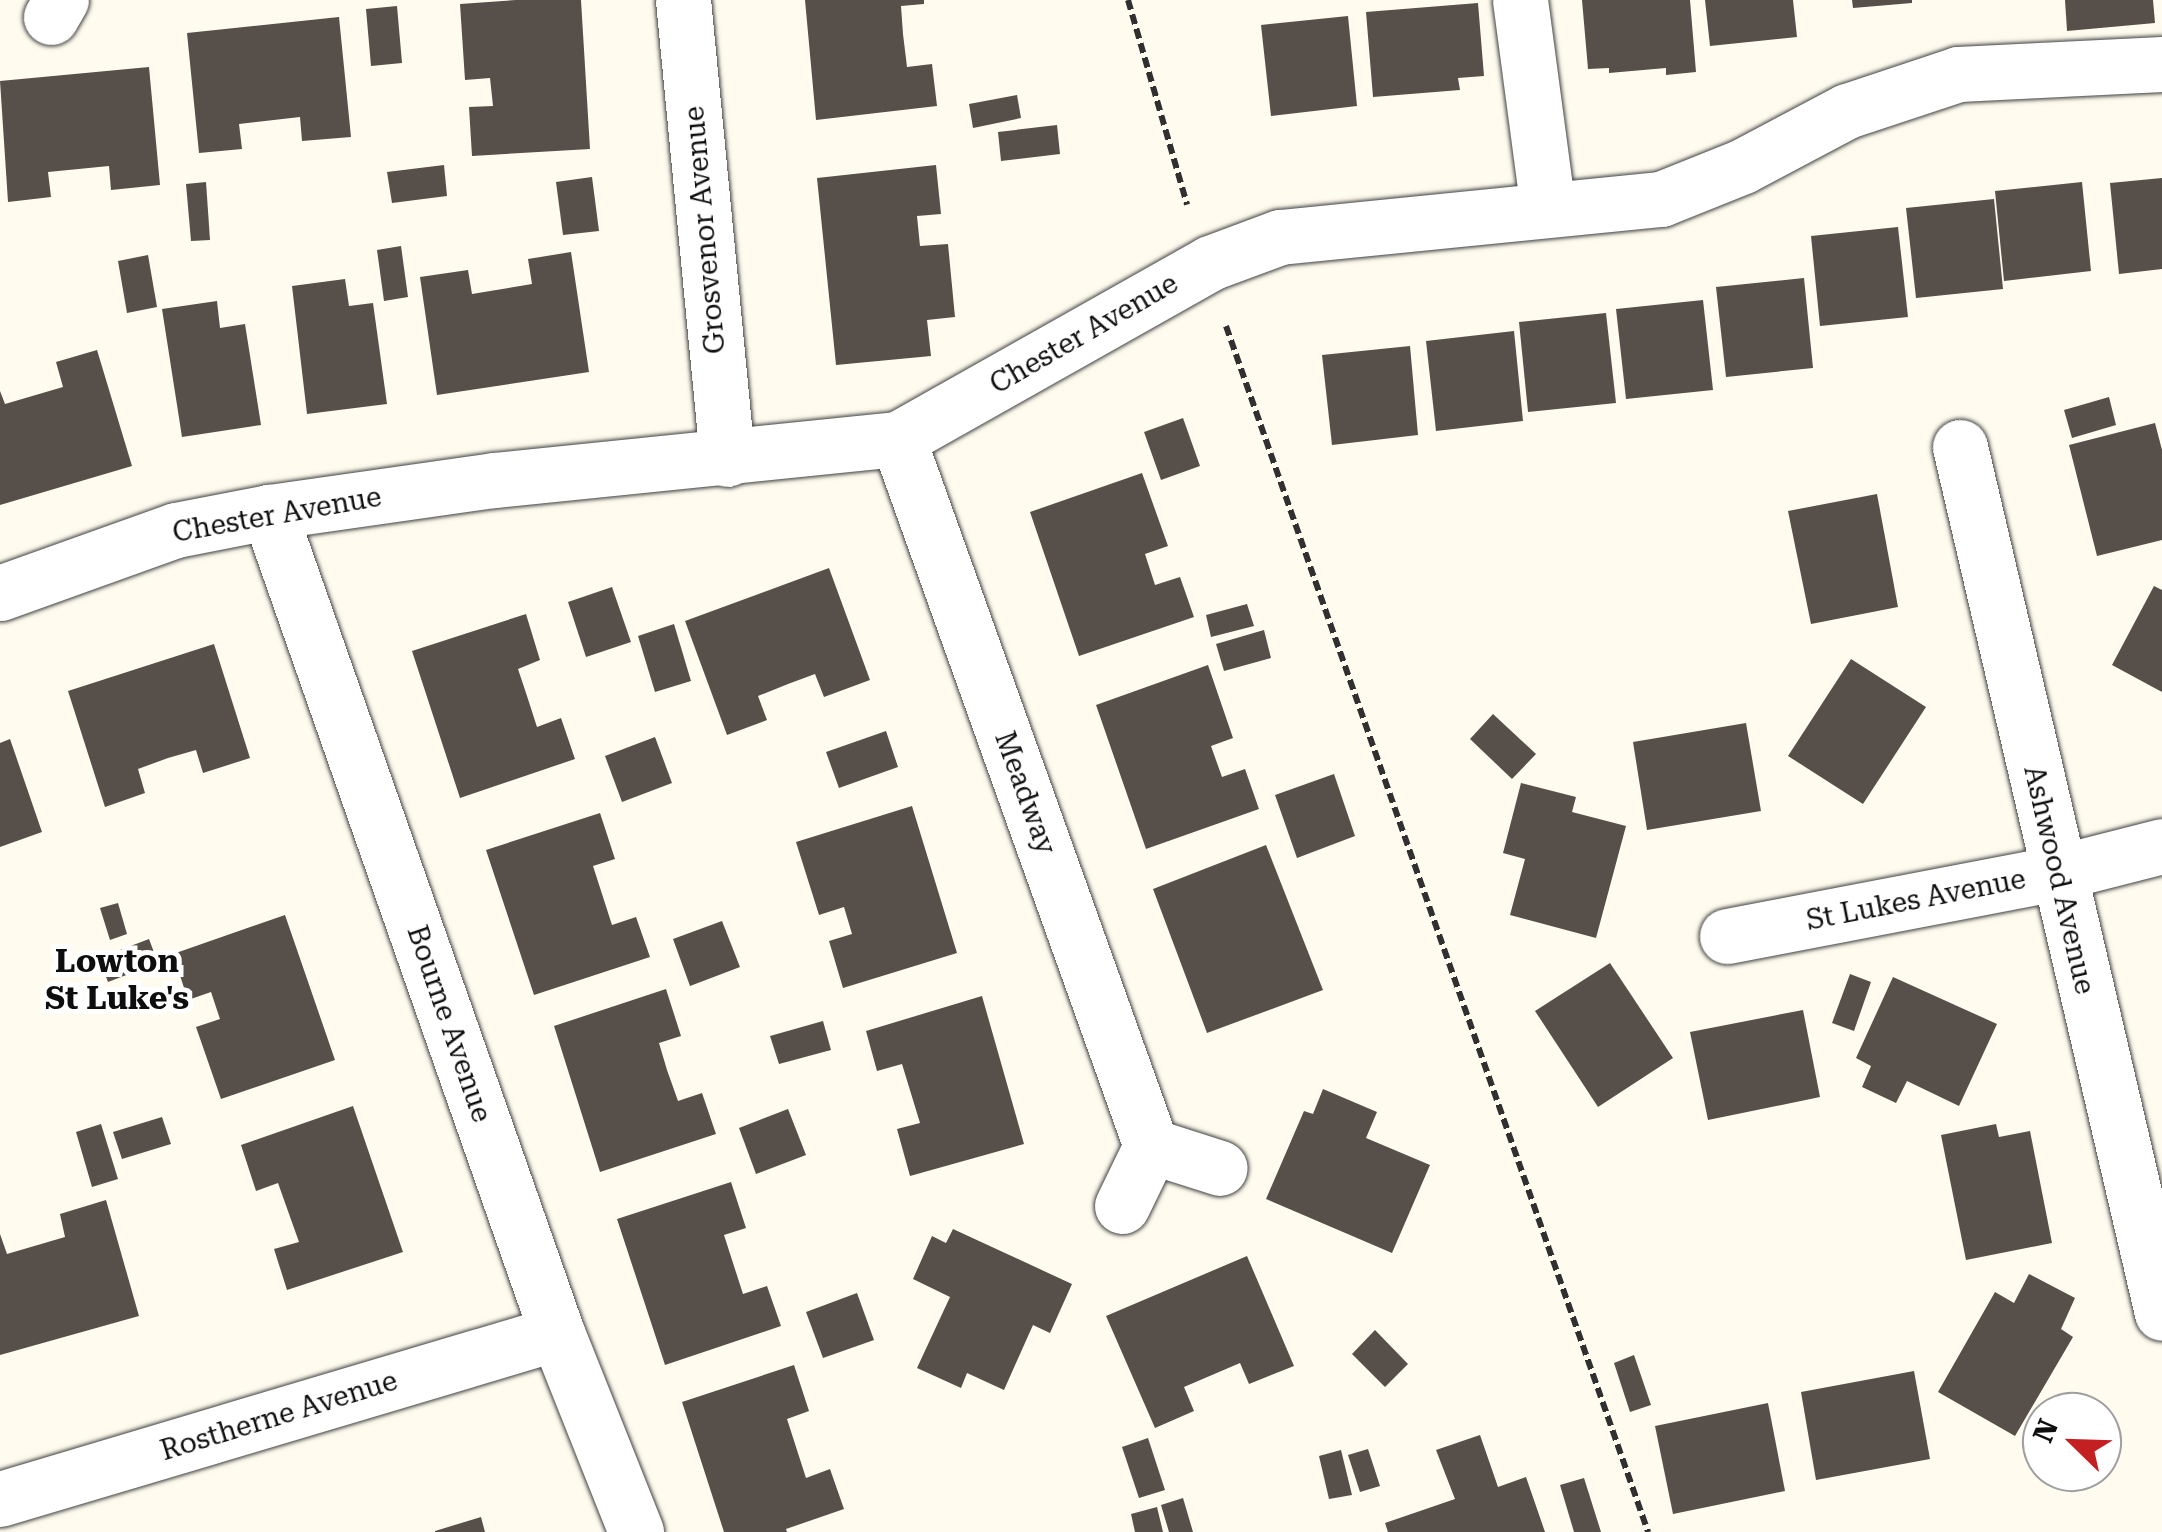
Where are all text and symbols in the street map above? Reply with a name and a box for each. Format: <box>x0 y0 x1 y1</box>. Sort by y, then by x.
street label: Grosvenor Avenue <box>677 105 733 355</box>
street label: Chester Avenue <box>984 267 1184 401</box>
street label: Chester Avenue <box>170 480 384 550</box>
street label: Meadway <box>987 727 1063 859</box>
street label: Ashwood Avenue <box>2016 763 2102 997</box>
street label: St Lukes Avenue <box>1803 862 2029 938</box>
street label: Bourne Avenue <box>400 921 498 1127</box>
district label: Lowton St Luke's <box>45 943 189 1018</box>
street label: Rostherne Avenue <box>157 1364 401 1468</box>
north arrow <box>2022 1392 2122 1492</box>
text: N <box>2026 1414 2065 1447</box>

